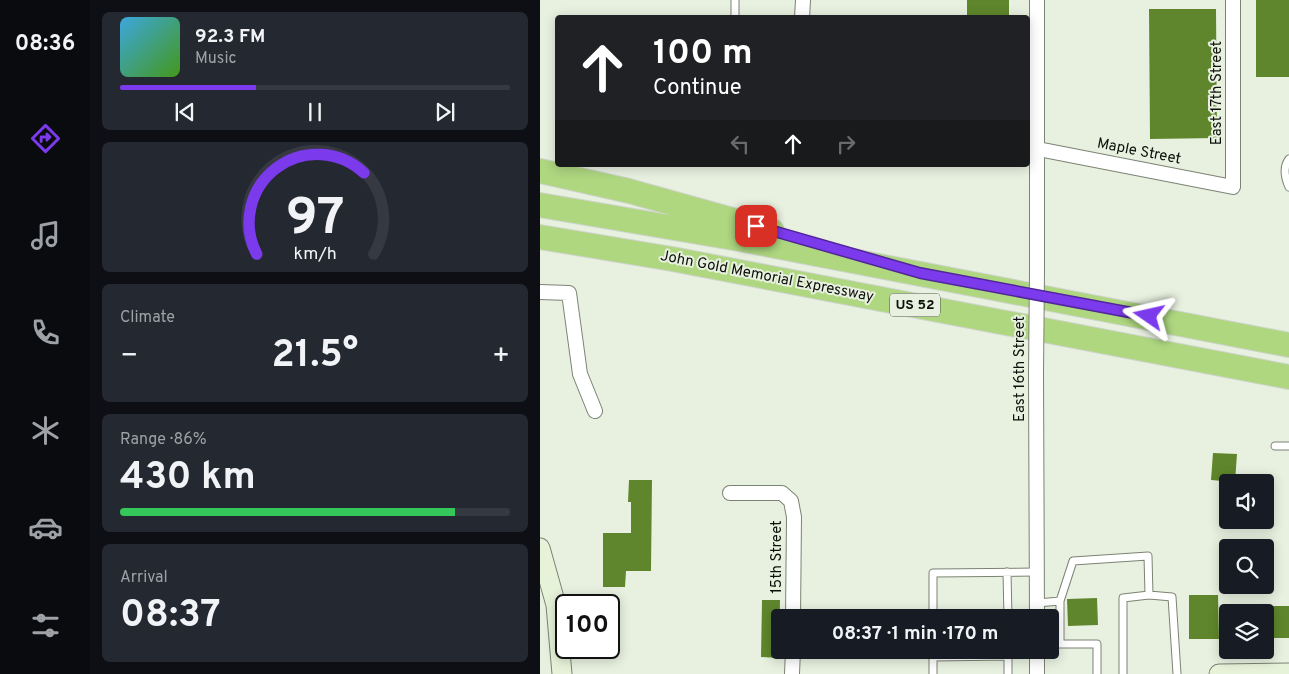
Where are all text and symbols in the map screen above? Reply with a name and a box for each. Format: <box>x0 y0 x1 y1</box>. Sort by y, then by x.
text: 92.3 FM <box>195 25 265 49</box>
text: 08:36 <box>15 31 75 58</box>
text: 100 m <box>653 32 753 76</box>
icon: ahead <box>570 35 635 100</box>
street label: East 17th Street <box>1208 41 1227 145</box>
text: Music <box>195 49 236 69</box>
text: Continue <box>653 75 742 102</box>
icon: previous <box>171 98 199 126</box>
icon: pause <box>301 98 329 126</box>
icon: next <box>431 98 459 126</box>
icon: directions <box>28 121 63 156</box>
icon: left <box>726 130 754 158</box>
icon: ahead <box>779 130 807 158</box>
icon: right <box>832 130 860 158</box>
street label: Maple Street <box>1095 135 1183 169</box>
text: 97 <box>286 187 344 253</box>
pin <box>735 205 777 247</box>
icon: arrive <box>742 212 770 240</box>
icon: music <box>28 218 63 253</box>
text: km/h <box>293 243 337 266</box>
street label: John Gold Memorial Expressway <box>659 247 875 307</box>
position arrow <box>1122 289 1174 341</box>
road number: US 52 <box>890 294 940 316</box>
text: Climate <box>120 308 175 328</box>
icon: phone <box>28 315 63 350</box>
street label: East 16th Street <box>1011 316 1030 422</box>
text: 21.5° <box>272 332 358 381</box>
text: − <box>120 339 138 375</box>
text: + <box>492 339 510 375</box>
icon: climate <box>28 413 63 448</box>
text: Range · 86% <box>120 430 207 450</box>
text: 430 km <box>120 454 256 503</box>
map controls <box>1219 474 1274 659</box>
button: sound <box>1219 474 1274 529</box>
icon: car <box>28 510 63 545</box>
street label: 15th Street <box>768 520 787 594</box>
button: search <box>1219 539 1274 594</box>
text: Arrival <box>120 568 168 588</box>
text: 08:37 <box>120 592 221 641</box>
speed limit sign: 100 <box>555 594 620 659</box>
button: layers <box>1219 604 1274 659</box>
icon: filters <box>28 608 63 643</box>
text: 08:37 · 1 min · 170 m <box>832 622 998 646</box>

